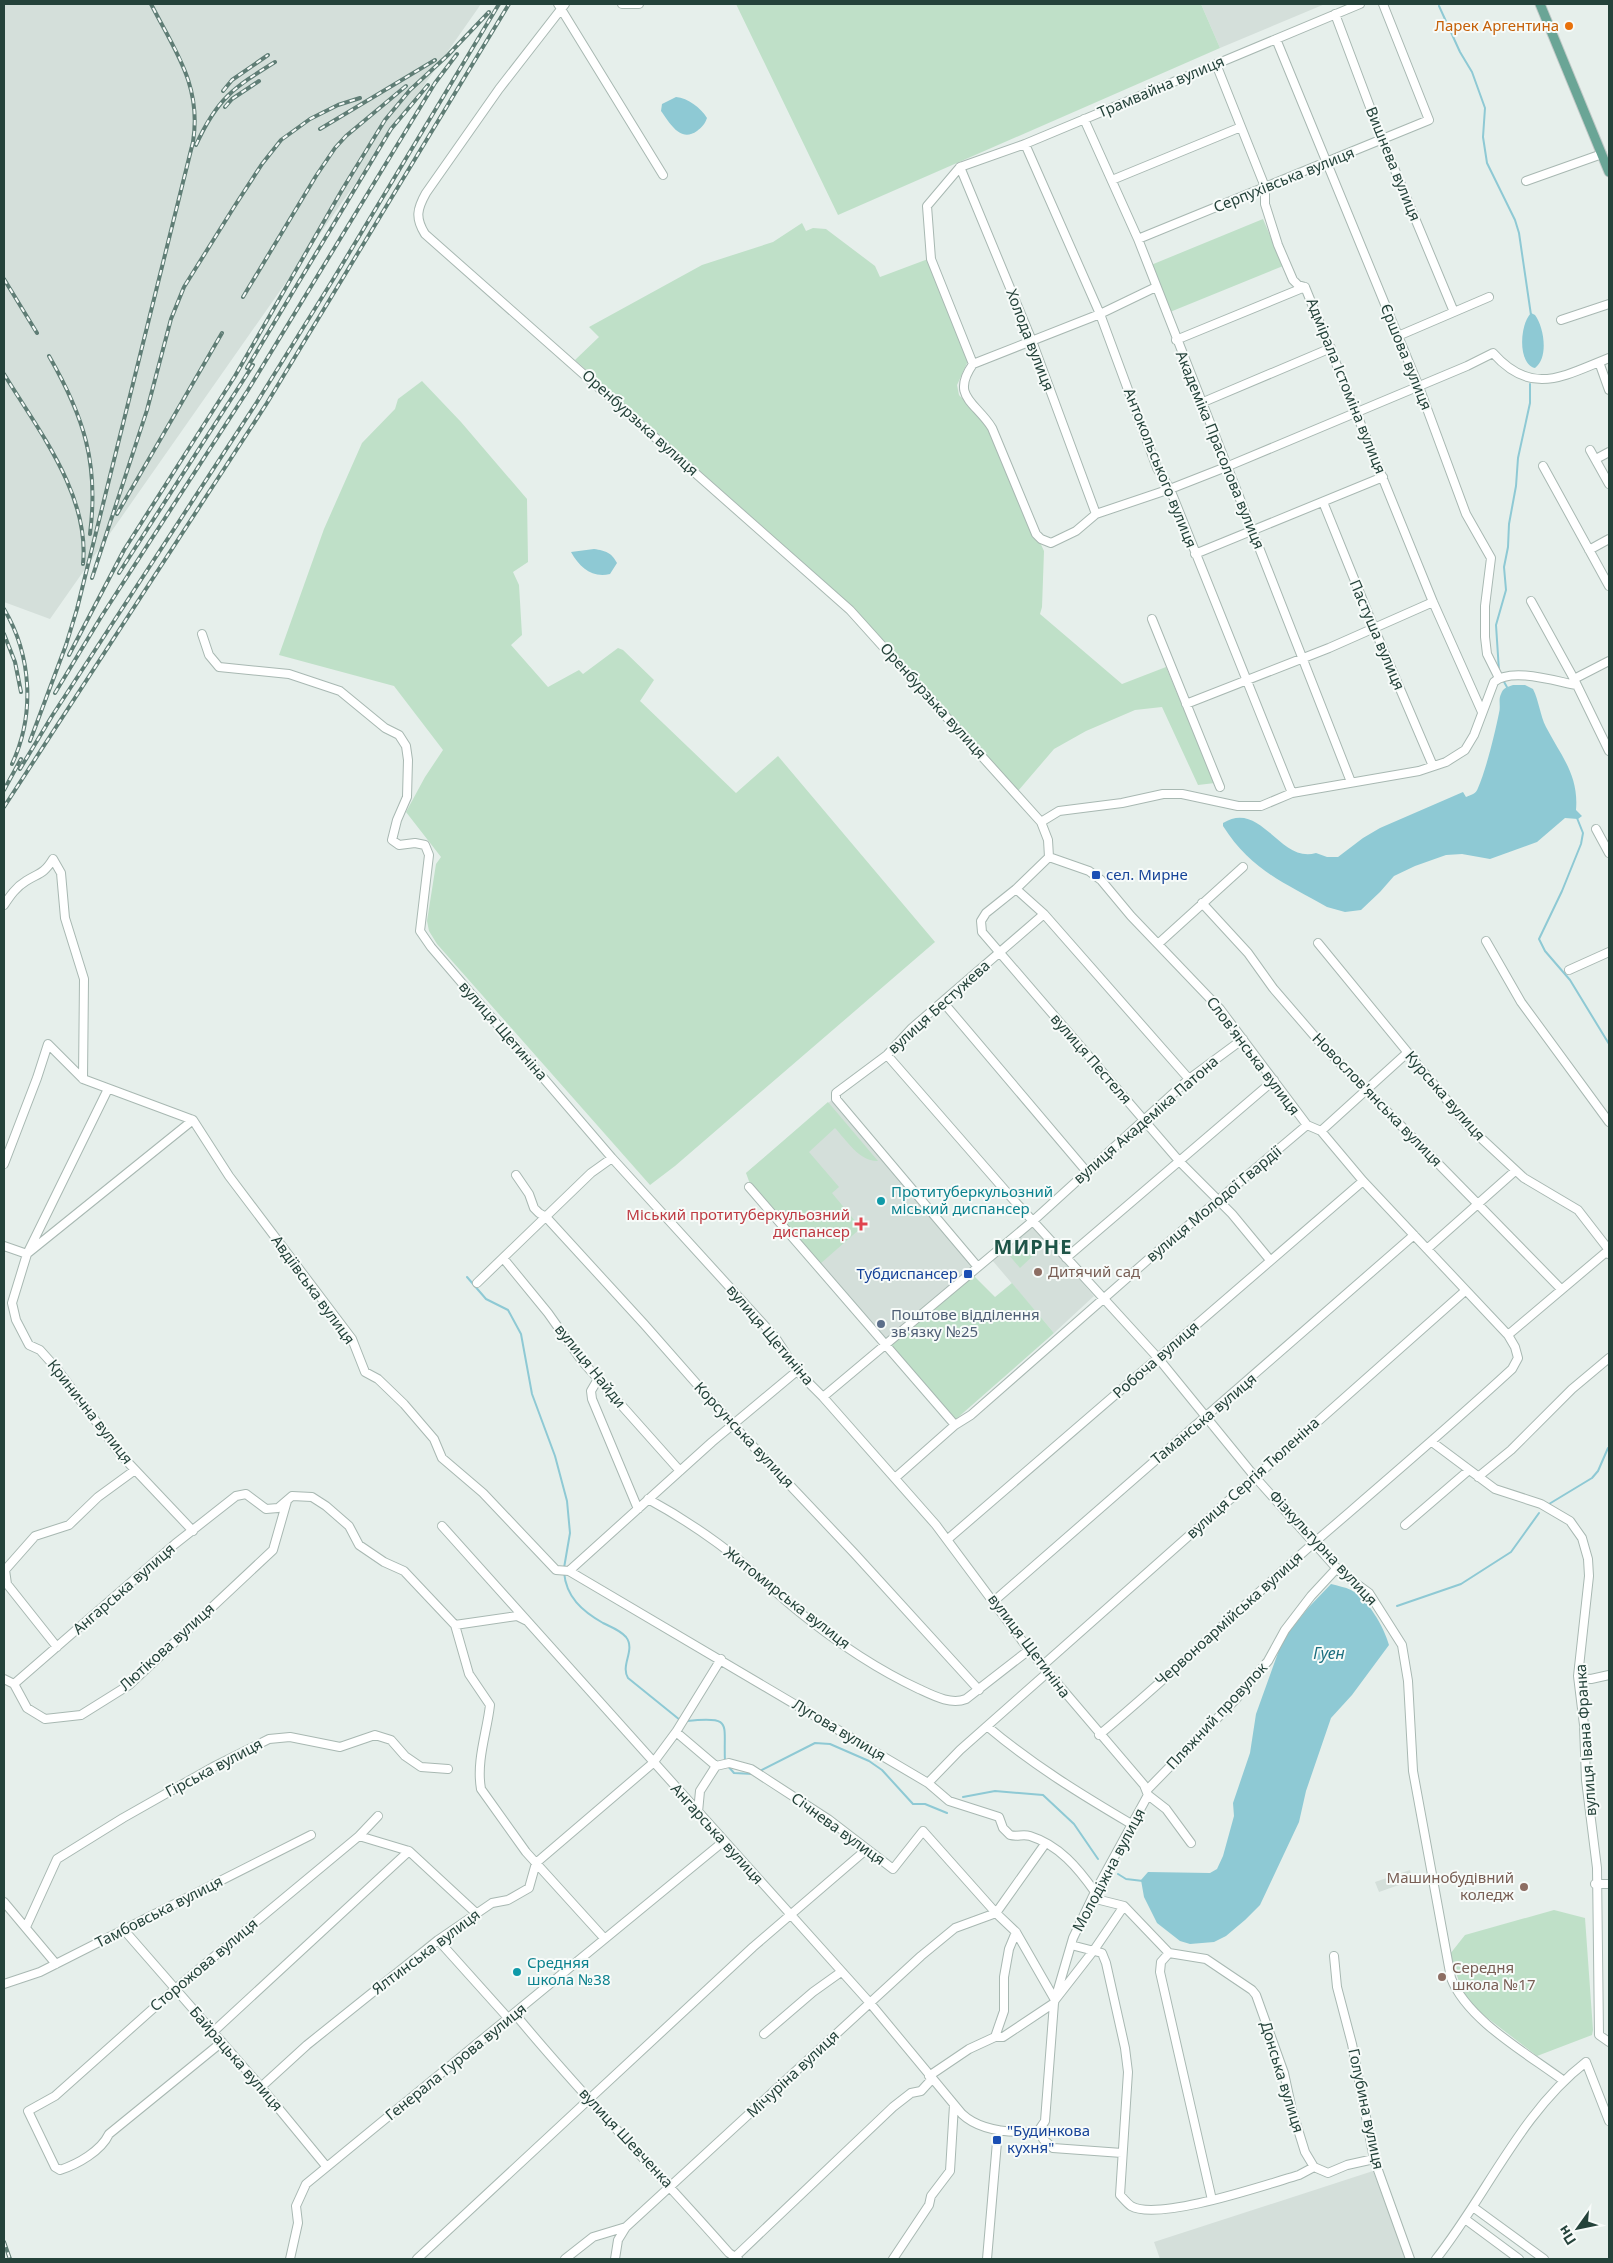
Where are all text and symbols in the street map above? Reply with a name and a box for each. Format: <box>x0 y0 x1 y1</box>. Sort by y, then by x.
place label: Ларек Аргентина <box>1435 15 1559 35</box>
marker: Ларек Аргентина <box>1563 20 1575 32</box>
street label: Трамвайна вулиця <box>1094 50 1227 122</box>
street label: Вишнева вулиця <box>1362 103 1426 224</box>
street label: Серпухівська вулиця <box>1210 142 1357 217</box>
street label: Холода вулиця <box>1002 286 1060 393</box>
street label: Адмірала Істоміна вулиця <box>1302 295 1391 477</box>
street label: Єршова вулиця <box>1377 301 1437 413</box>
street label: Академіка Прасолова вулиця <box>1172 347 1270 552</box>
street label: Оренбурзька вулиця <box>578 365 703 480</box>
street label: Антокольського вулиця <box>1120 385 1202 550</box>
street label: Пастуша вулиця <box>1346 576 1410 693</box>
street label: Оренбурзька вулиця <box>876 638 991 763</box>
place label: сел. Мирне <box>1106 864 1188 884</box>
marker: сел. Мирне <box>1090 869 1102 881</box>
street label: вулиця Бестужева <box>883 955 994 1057</box>
street label: вулиця Щетиніна <box>455 976 552 1084</box>
street label: Слов'янська вулиця <box>1203 992 1305 1119</box>
street label: вулиця Пестеля <box>1047 1009 1137 1108</box>
street label: Новослов'янська вулиця <box>1308 1028 1447 1171</box>
street label: Курська вулиця <box>1401 1046 1490 1144</box>
street label: вулиця Академіка Патона <box>1069 1051 1222 1188</box>
street label: вулиця Молодої Гвардії <box>1142 1141 1285 1266</box>
place label: Протитуберкульозний міський диспансер <box>891 1181 1053 1218</box>
marker: Протитуберкульозний міський диспансер <box>875 1195 887 1207</box>
place label: Міський протитуберкульозний диспансер <box>626 1204 850 1241</box>
marker: Міський протитуберкульозний диспансер <box>854 1217 868 1231</box>
street label: Авдіївська вулиця <box>268 1231 360 1348</box>
district label: МИРНЕ <box>994 1233 1072 1260</box>
place label: Дитячий сад <box>1048 1261 1140 1281</box>
place label: Тубдиспансер <box>856 1263 958 1283</box>
marker: Дитячий сад <box>1032 1266 1044 1278</box>
marker: Тубдиспансер <box>962 1268 974 1280</box>
street label: вулиця Щетиніна <box>723 1280 819 1389</box>
place label: Поштове відділення зв'язку №25 <box>891 1304 1040 1341</box>
street label: Робоча вулиця <box>1108 1316 1203 1402</box>
marker: Поштове відділення зв'язку №25 <box>875 1318 887 1330</box>
street label: вулиця Найди <box>551 1319 631 1411</box>
street label: Кринична вулиця <box>44 1355 138 1468</box>
street label: Таманська вулиця <box>1146 1368 1260 1468</box>
street label: Корсунська вулиця <box>690 1377 799 1492</box>
street label: вулиця Сергія Тюленіна <box>1182 1412 1323 1542</box>
street label: Фізкультурна вулиця <box>1265 1485 1382 1609</box>
street label: Ангарська вулиця <box>68 1538 179 1638</box>
street label: Житомирська вулиця <box>720 1542 855 1653</box>
street label: Червоноармійська вулиця <box>1150 1547 1306 1690</box>
street label: вулиця Щетиніна <box>984 1589 1076 1702</box>
street label: Лютікова вулиця <box>114 1598 218 1694</box>
water label: Гуен <box>1313 1642 1345 1664</box>
street label: Пляжний провулок <box>1161 1657 1271 1773</box>
street label: вулиця Івана Франка <box>1570 1663 1600 1817</box>
street label: Лугова вулиця <box>789 1693 890 1765</box>
street label: Гірська вулиця <box>161 1733 266 1801</box>
street label: Ангарська вулиця <box>667 1779 768 1888</box>
street label: Січнева вулиця <box>788 1787 890 1869</box>
street label: Молодіжна вулиця <box>1067 1804 1149 1935</box>
place label: Машинобудівний коледж <box>1387 1867 1515 1904</box>
street label: Тамбовська вулиця <box>91 1870 226 1952</box>
marker: Машинобудівний коледж <box>1518 1881 1530 1893</box>
street label: Ялтинська вулиця <box>367 1904 484 1998</box>
street label: Сторожова вулиця <box>145 1913 261 2015</box>
place label: Средняя школа №38 <box>527 1952 611 1989</box>
place label: Середня школа №17 <box>1452 1957 1536 1994</box>
marker: Средняя школа №38 <box>511 1966 523 1978</box>
marker: Середня школа №17 <box>1436 1971 1448 1983</box>
street label: Генерала Гурова вулиця <box>381 1998 530 2124</box>
street label: Байрацька вулиця <box>186 2002 288 2115</box>
street label: Донська вулиця <box>1256 2018 1309 2135</box>
street label: Мічуріна вулиця <box>742 2025 843 2121</box>
street label: Голубина вулиця <box>1344 2046 1390 2171</box>
street label: вулиця Шевченка <box>575 2083 678 2192</box>
place label: "Будинкова кухня" <box>1007 2120 1090 2157</box>
marker: "Будинкова кухня" <box>991 2134 1003 2146</box>
north arrow <box>1553 2203 1603 2253</box>
text: Пн <box>1553 2222 1580 2249</box>

